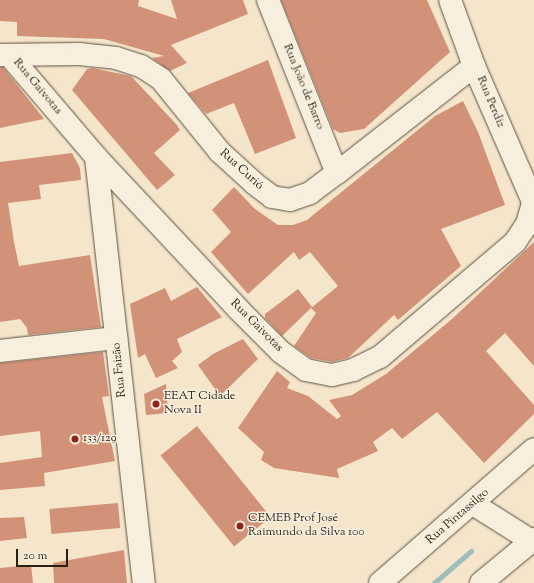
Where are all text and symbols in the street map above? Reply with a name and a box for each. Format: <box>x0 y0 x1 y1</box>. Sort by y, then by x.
street label: Rua João de Barro <box>279 42 327 132</box>
street label: Rua Gaivotas <box>9 56 65 118</box>
street label: Rua Perdiz <box>473 74 507 130</box>
street label: Rua Curió <box>216 147 266 193</box>
street label: Rua Gaivotas <box>227 297 285 355</box>
street label: Rua Faizão <box>110 342 130 398</box>
place label: EEAT Cidade Nova II <box>164 390 235 418</box>
marker: EEAT Cidade Nova II <box>151 399 161 409</box>
place label: 133/129 <box>83 432 116 446</box>
marker: 133/129 <box>70 434 80 444</box>
street label: Rua Pintassilgo <box>424 486 492 548</box>
place label: CEMEB Prof José Raimundo da Silva 100 <box>248 512 365 540</box>
marker: CEMEB Prof José Raimundo da Silva 100 <box>235 521 245 531</box>
scale bar <box>18 541 70 567</box>
text: 20 m <box>23 547 47 565</box>

